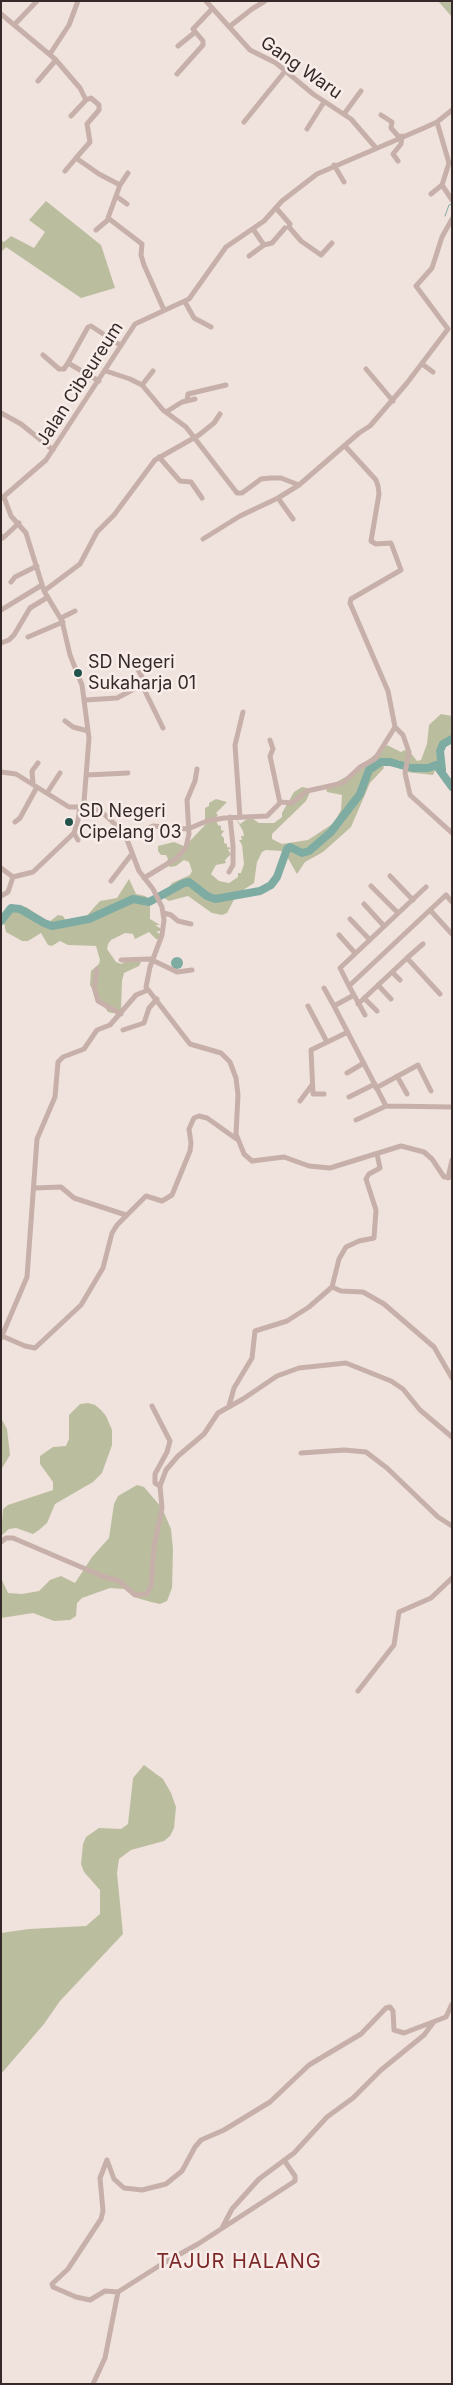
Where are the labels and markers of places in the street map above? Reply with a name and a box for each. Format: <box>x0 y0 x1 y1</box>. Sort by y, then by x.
place label: SD Negeri Sukaharja 01 <box>88 652 196 694</box>
marker: SD Negeri Sukaharja 01 <box>72 667 84 679</box>
place label: SD Negeri Cipelang 03 <box>79 801 182 844</box>
marker: SD Negeri Cipelang 03 <box>63 816 75 828</box>

